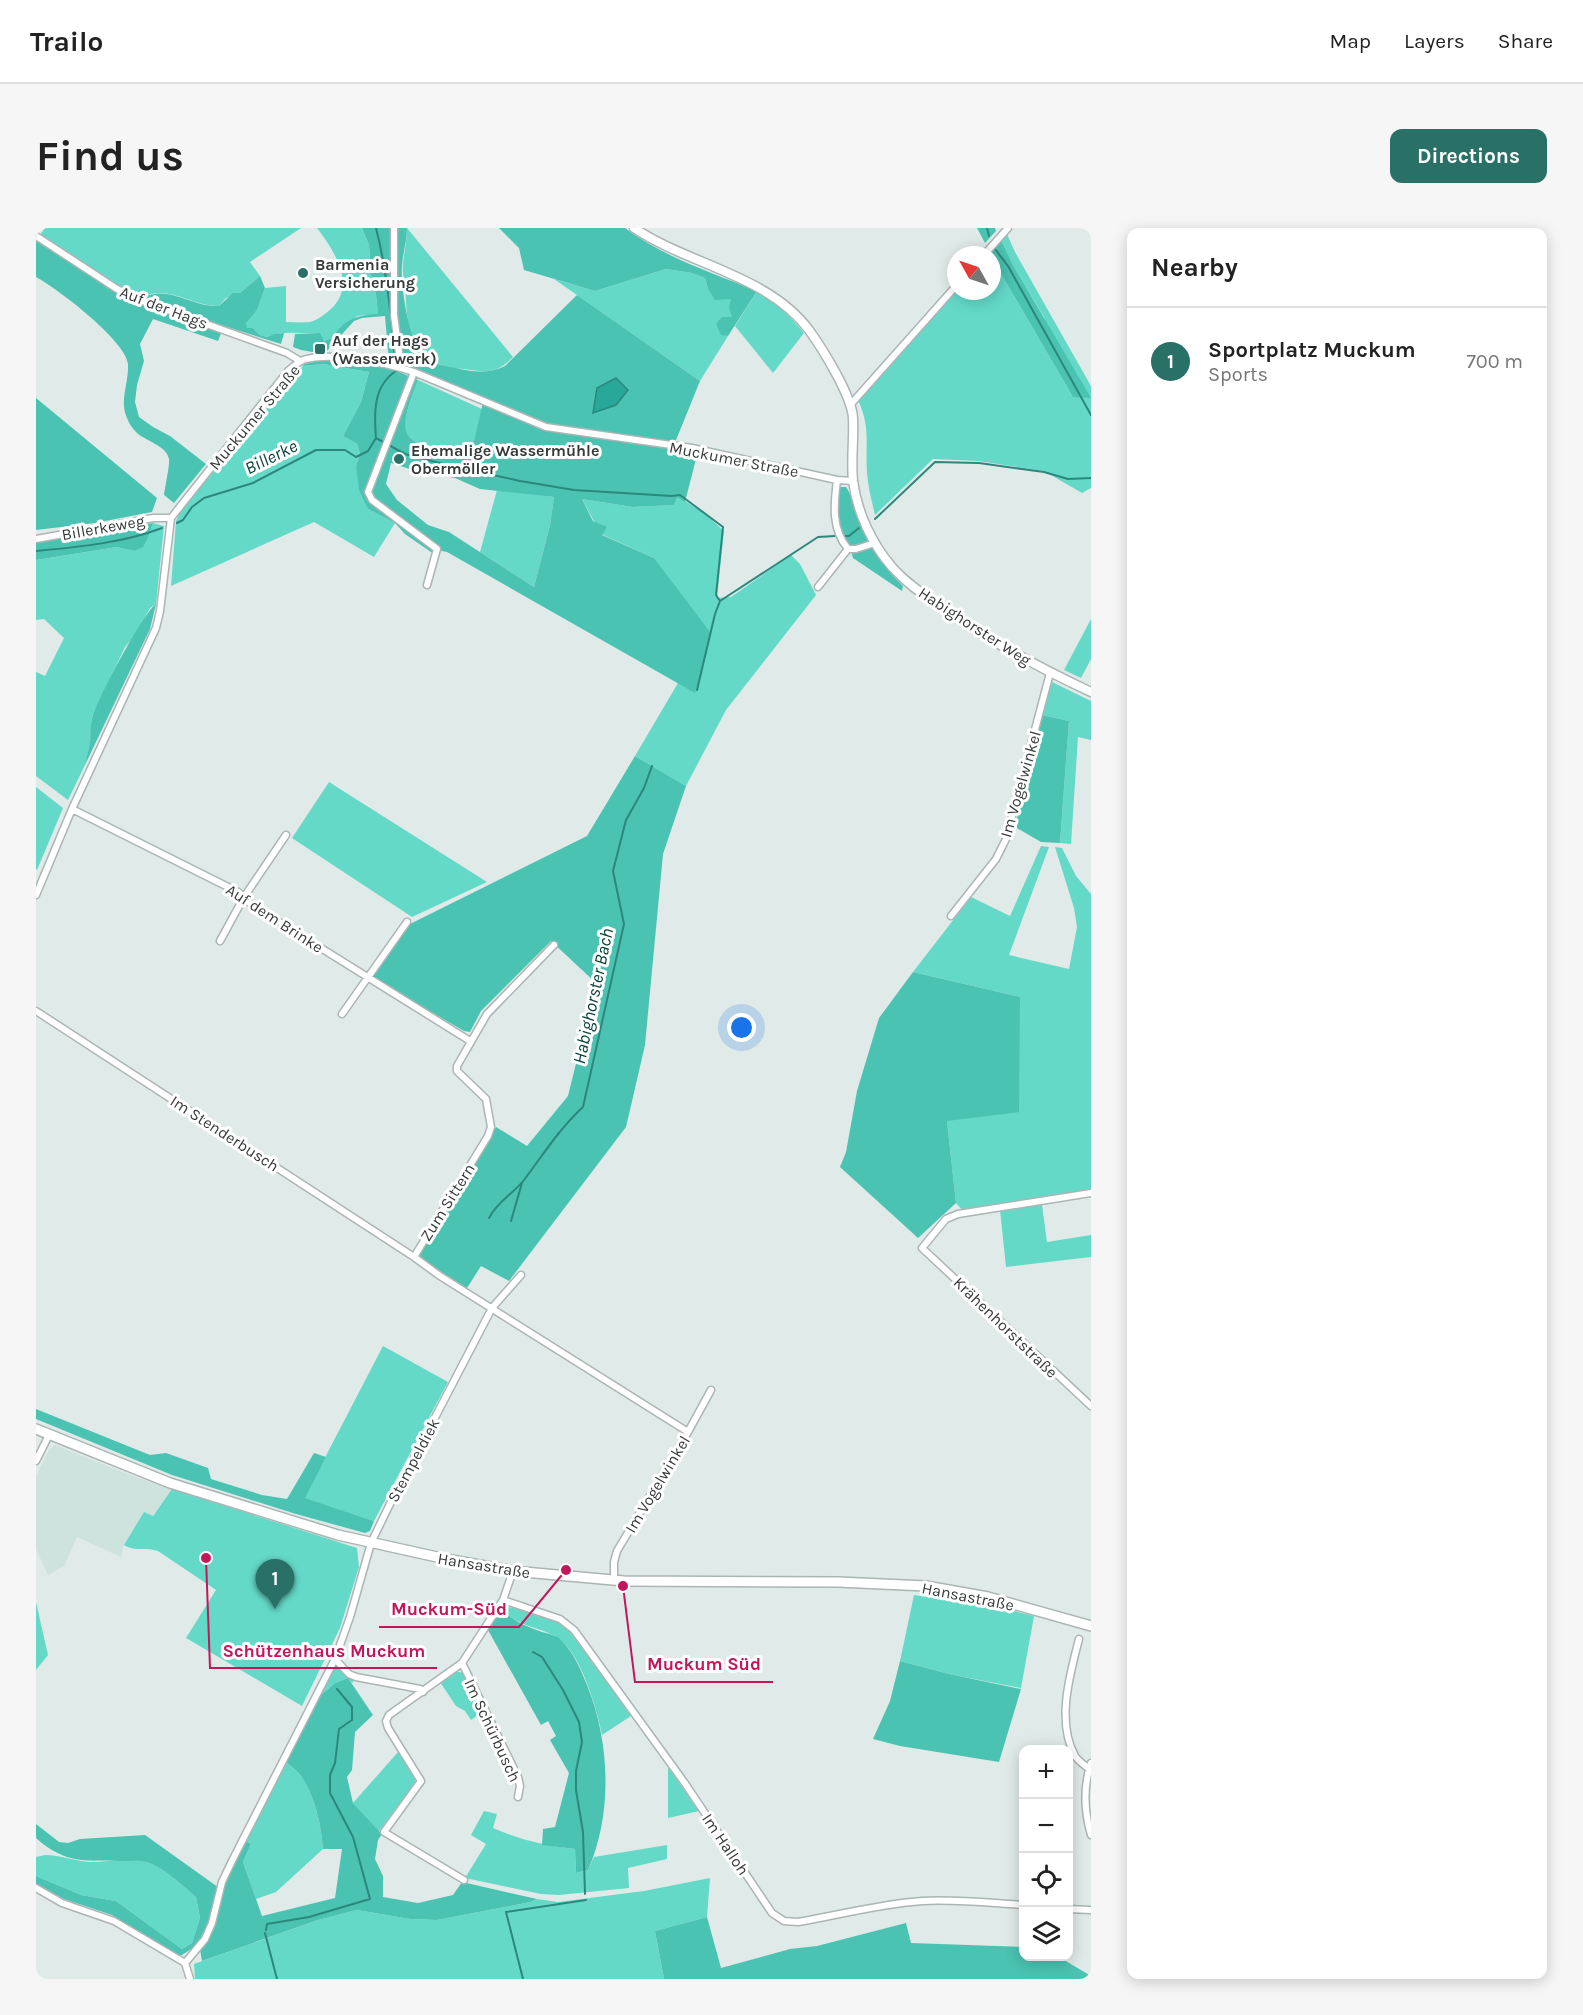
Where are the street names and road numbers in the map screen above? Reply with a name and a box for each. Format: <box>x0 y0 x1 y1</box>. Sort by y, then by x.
street label: Auf der Hags <box>117 282 210 333</box>
street label: Muckumer Straße <box>205 361 304 474</box>
street label: Muckumer Straße <box>668 438 800 481</box>
street label: Billerkeweg <box>60 511 146 544</box>
street label: Habighorster Weg <box>915 583 1035 670</box>
street label: Im Vogelwinkel <box>996 729 1045 840</box>
street label: Auf dem Brinke <box>223 880 327 957</box>
street label: Im Stenderbusch <box>167 1091 283 1176</box>
street label: Zum Sittern <box>416 1160 479 1245</box>
street label: Krähenhorststraße <box>950 1273 1062 1382</box>
street label: Stempeldiek <box>383 1415 444 1505</box>
street label: Im Vogelwinkel <box>621 1432 694 1536</box>
street label: Hansastraße <box>436 1549 532 1582</box>
street label: Hansastraße <box>920 1578 1016 1615</box>
street label: Im Schürbusch <box>460 1676 525 1785</box>
street label: Im Halloh <box>698 1810 753 1879</box>

